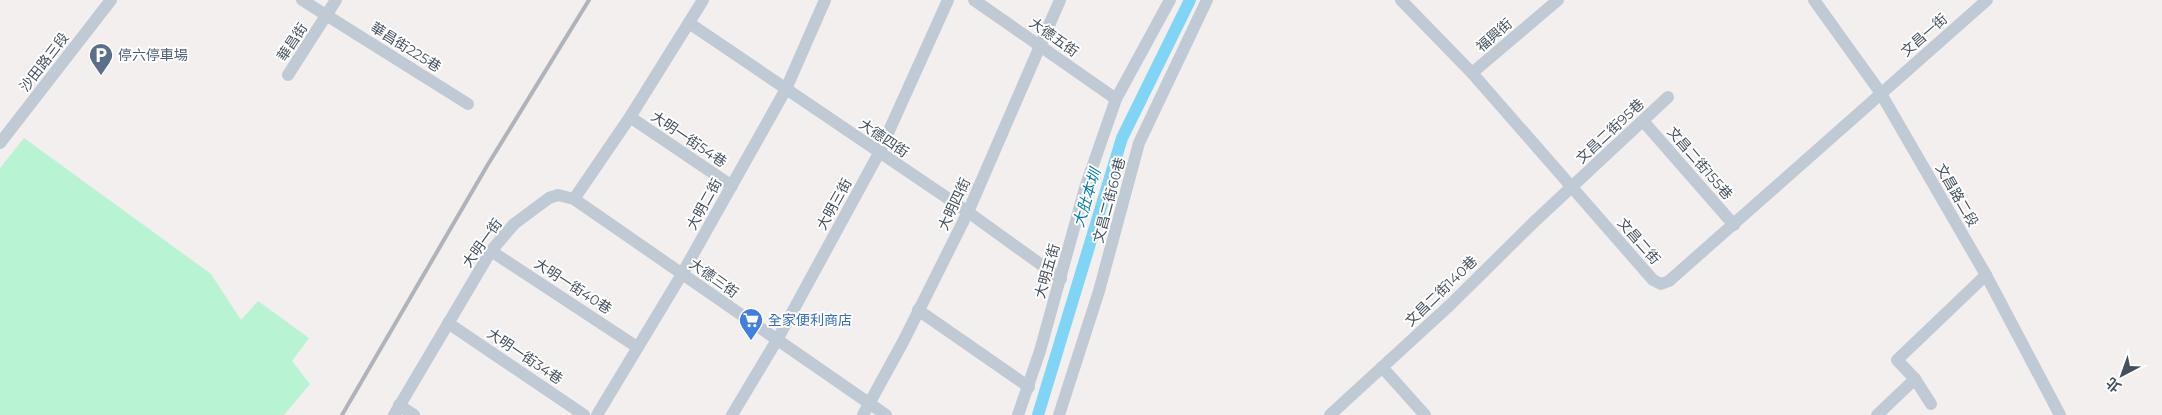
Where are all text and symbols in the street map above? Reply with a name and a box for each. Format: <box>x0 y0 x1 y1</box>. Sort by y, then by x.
street label: 文昌一街 <box>1897 10 1951 60</box>
street label: 大德五街 <box>1026 14 1082 60</box>
street label: 福興街 <box>1472 14 1516 56</box>
street label: 華昌街225巷 <box>367 18 445 76</box>
street label: 華昌街 <box>273 20 311 64</box>
street label: 沙田路三段 <box>15 29 73 95</box>
parking icon: 停六停車場 <box>88 42 114 76</box>
place label: 停六停車場 <box>118 46 188 64</box>
street label: 文昌二街95巷 <box>1572 95 1648 167</box>
street label: 大明一街54巷 <box>648 107 730 171</box>
street label: 大德四街 <box>856 115 912 161</box>
street label: 文昌二街155巷 <box>1663 123 1737 203</box>
street label: 文昌二街60巷 <box>1089 155 1129 245</box>
street label: 文昌路二段 <box>1932 160 1982 230</box>
water label: 大肚本圳 <box>1069 164 1105 229</box>
street label: 大明二街 <box>683 175 725 233</box>
street label: 大明三街 <box>813 175 855 233</box>
street label: 大明四街 <box>934 175 974 233</box>
street label: 文昌二街 <box>1614 214 1664 268</box>
street label: 大明一街 <box>458 215 506 271</box>
street label: 大明五街 <box>1031 242 1063 300</box>
street label: 文昌二街140巷 <box>1401 252 1481 330</box>
street label: 大明一街40巷 <box>531 254 615 318</box>
street label: 大德三街 <box>686 255 742 301</box>
supermarket icon: 全家便利商店 <box>738 307 764 341</box>
place label: 全家便利商店 <box>768 311 852 329</box>
street label: 大明一街34巷 <box>484 324 566 388</box>
north arrow <box>2097 350 2147 400</box>
text: 北 <box>2102 373 2125 396</box>

